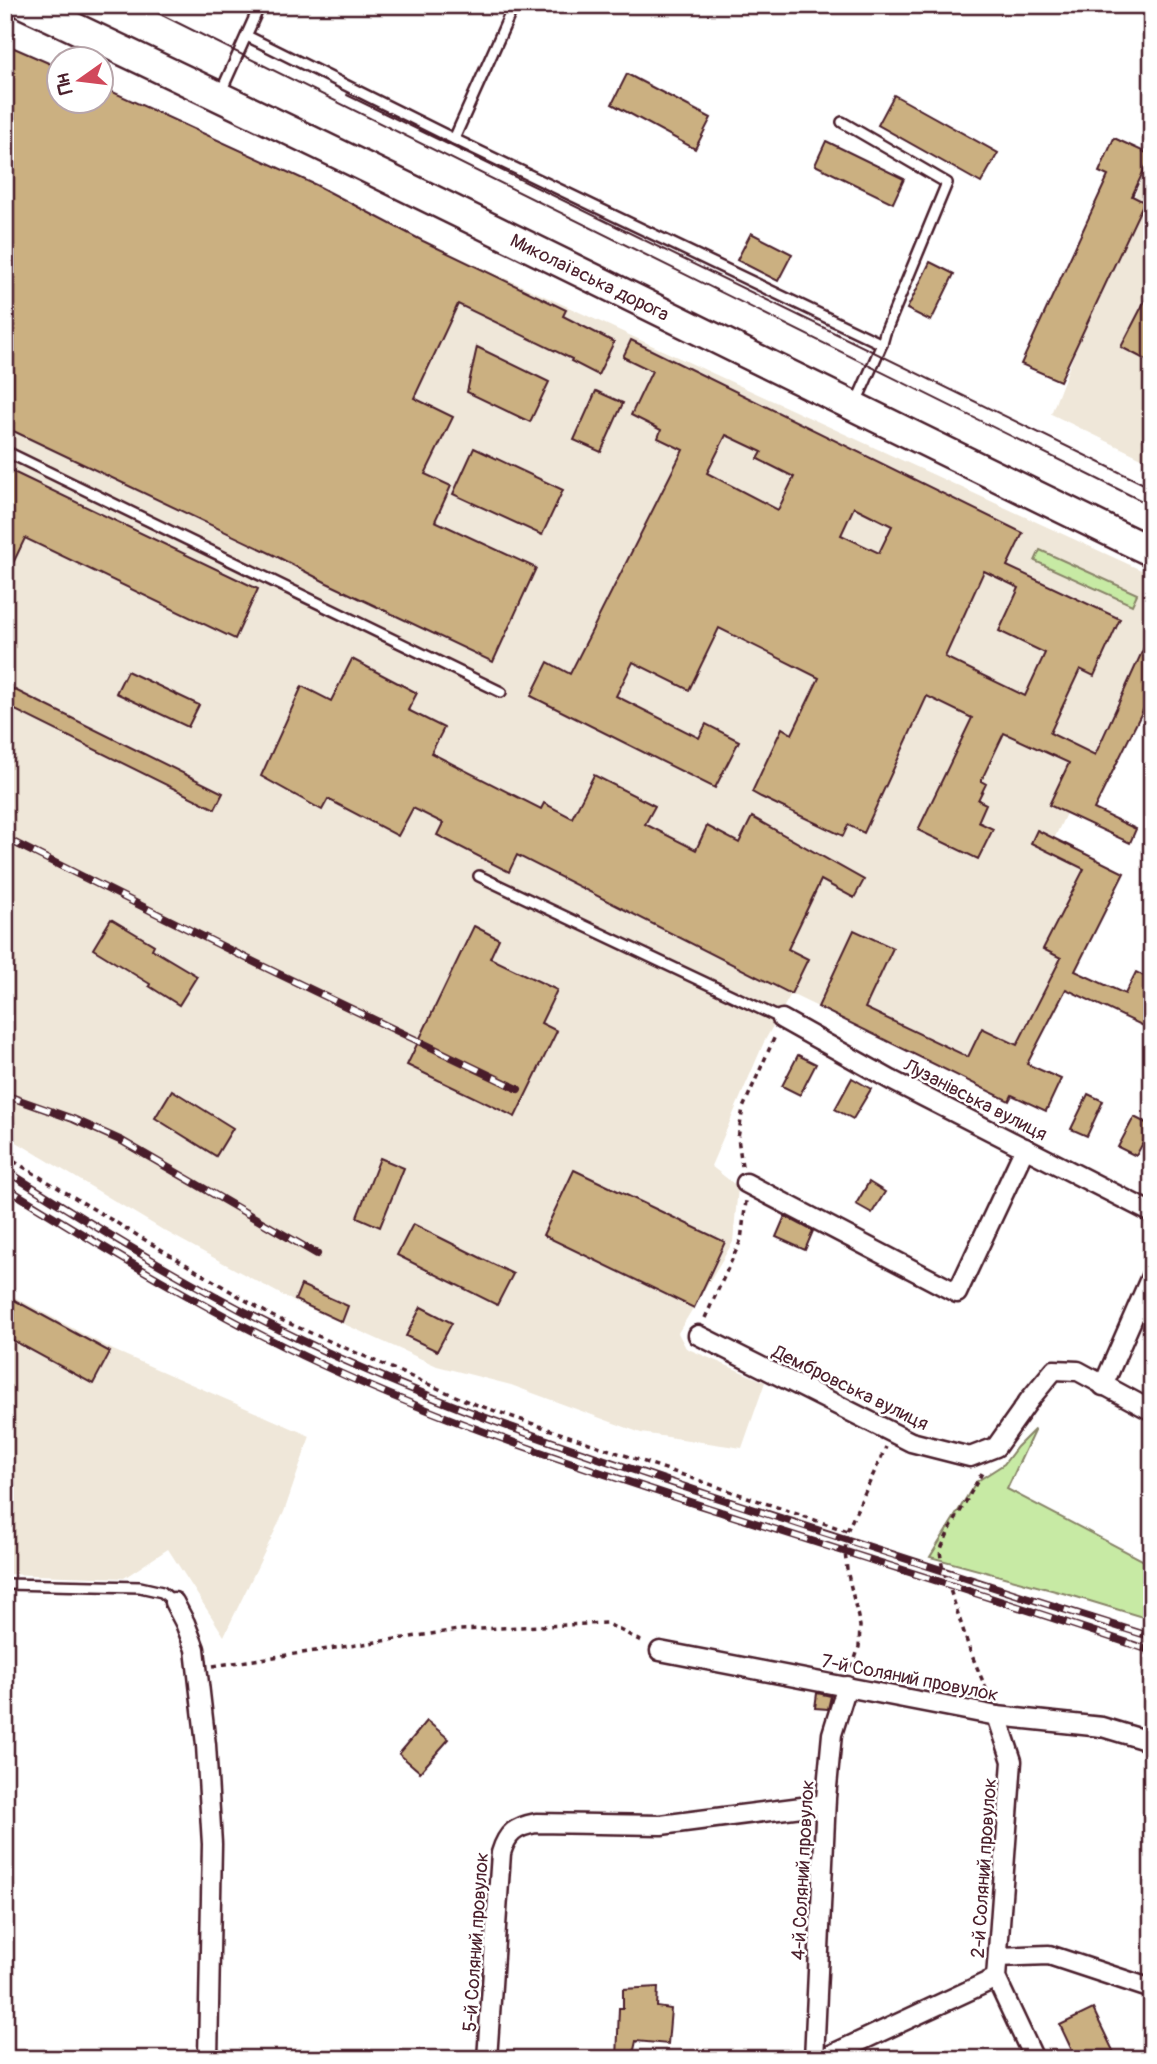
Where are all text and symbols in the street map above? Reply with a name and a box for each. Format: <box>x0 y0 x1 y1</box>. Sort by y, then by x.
north arrow <box>46 46 116 116</box>
text: Пн <box>50 71 79 97</box>
street label: Миколаївська дорога <box>506 229 673 327</box>
street label: Лузанівська вулиця <box>899 1053 1051 1146</box>
street label: Дембровська вулиця <box>768 1339 933 1436</box>
street label: 7-й Соляний провулок <box>819 1649 1000 1707</box>
street label: 2-й Соляний провулок <box>966 1777 1002 1959</box>
street label: 4-й Соляний провулок <box>786 1779 820 1961</box>
street label: 5-й Соляний провулок <box>458 1851 494 2033</box>

